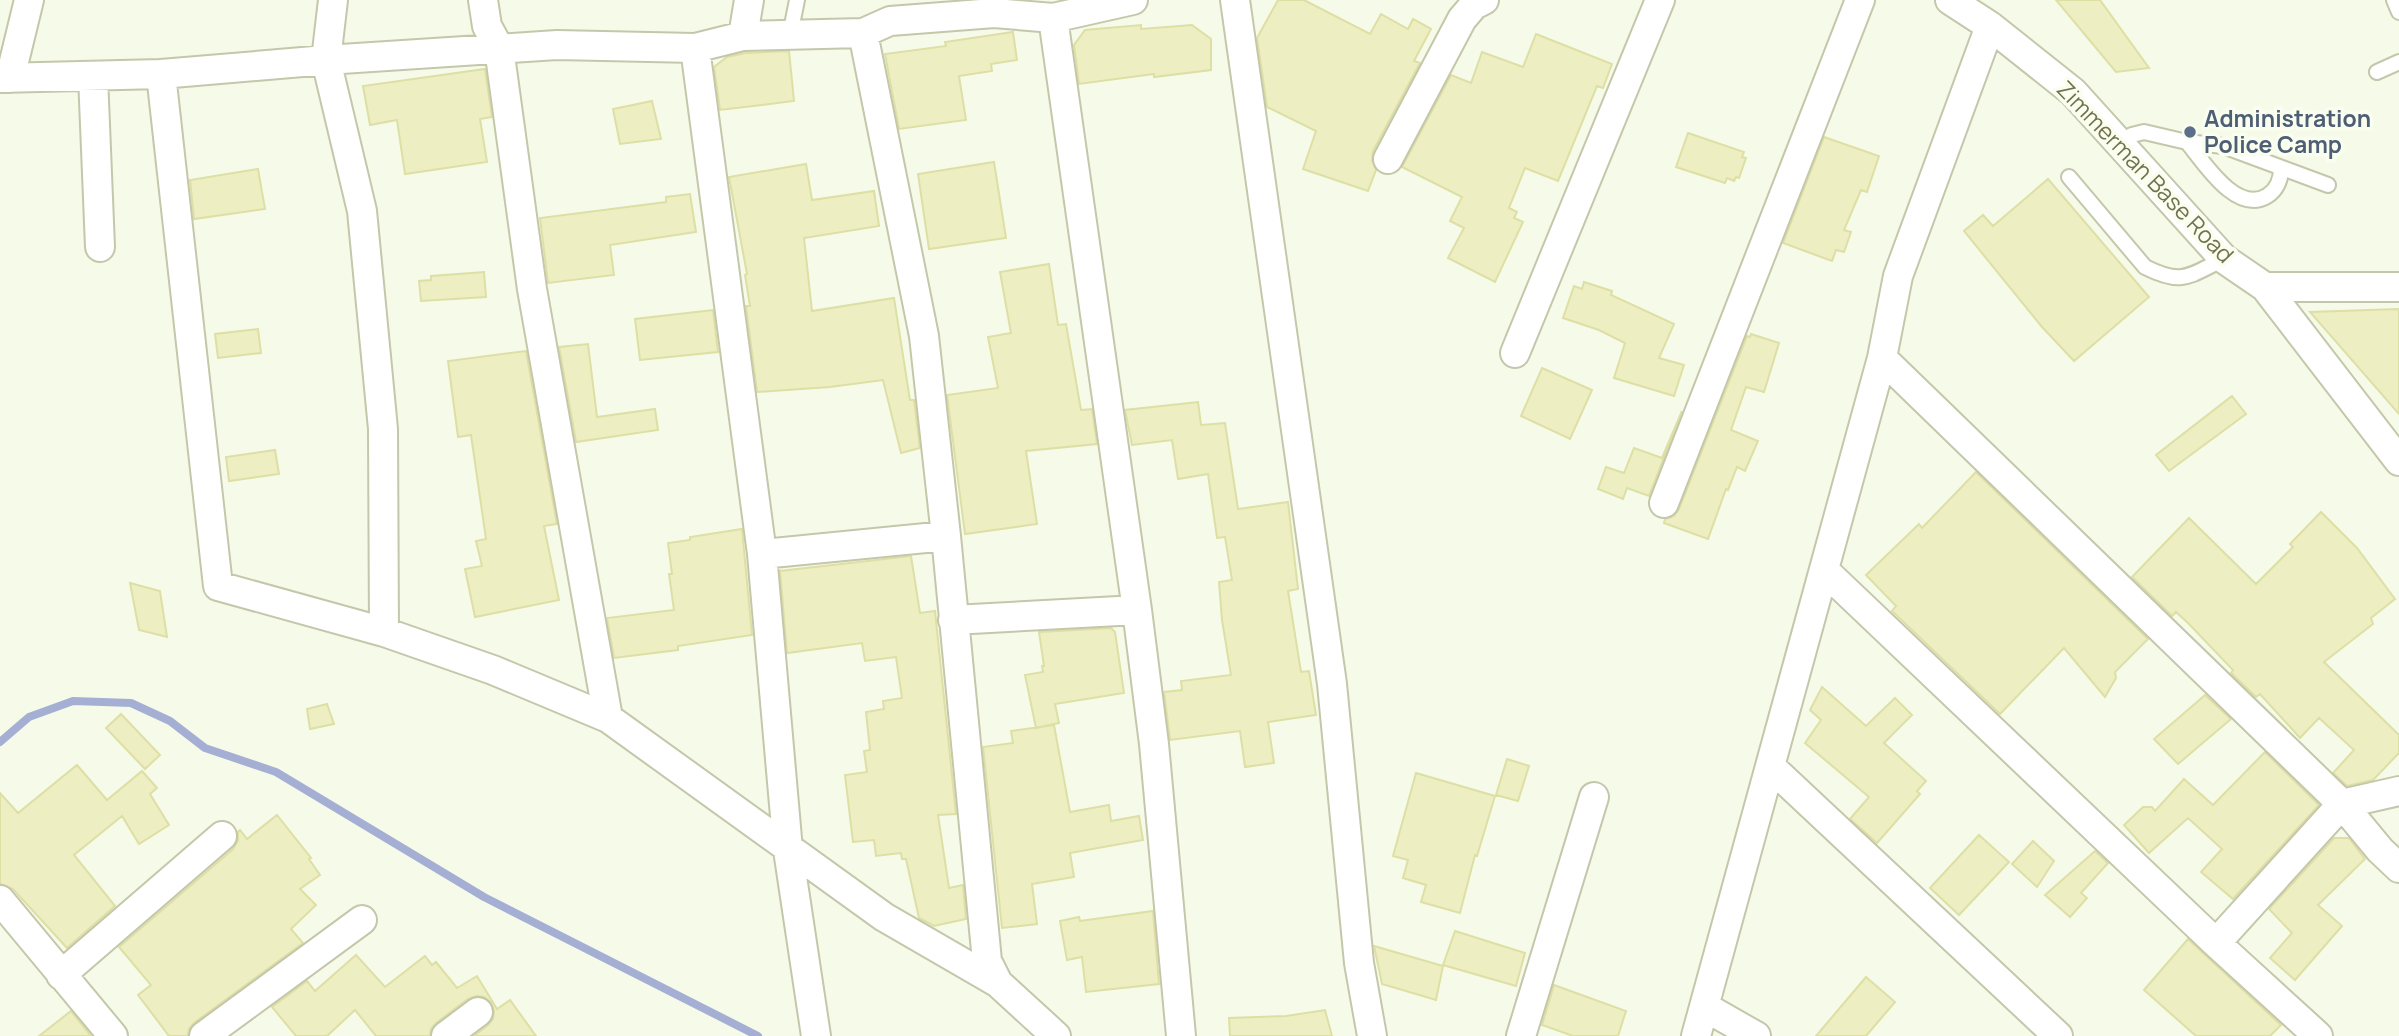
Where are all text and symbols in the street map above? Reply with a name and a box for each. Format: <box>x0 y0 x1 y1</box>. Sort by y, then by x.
street label: Zimmerman Base Road <box>2050 73 2241 270</box>
place label: Administration Police Camp <box>2204 102 2371 160</box>
marker: Administration Police Camp <box>2182 124 2198 140</box>

